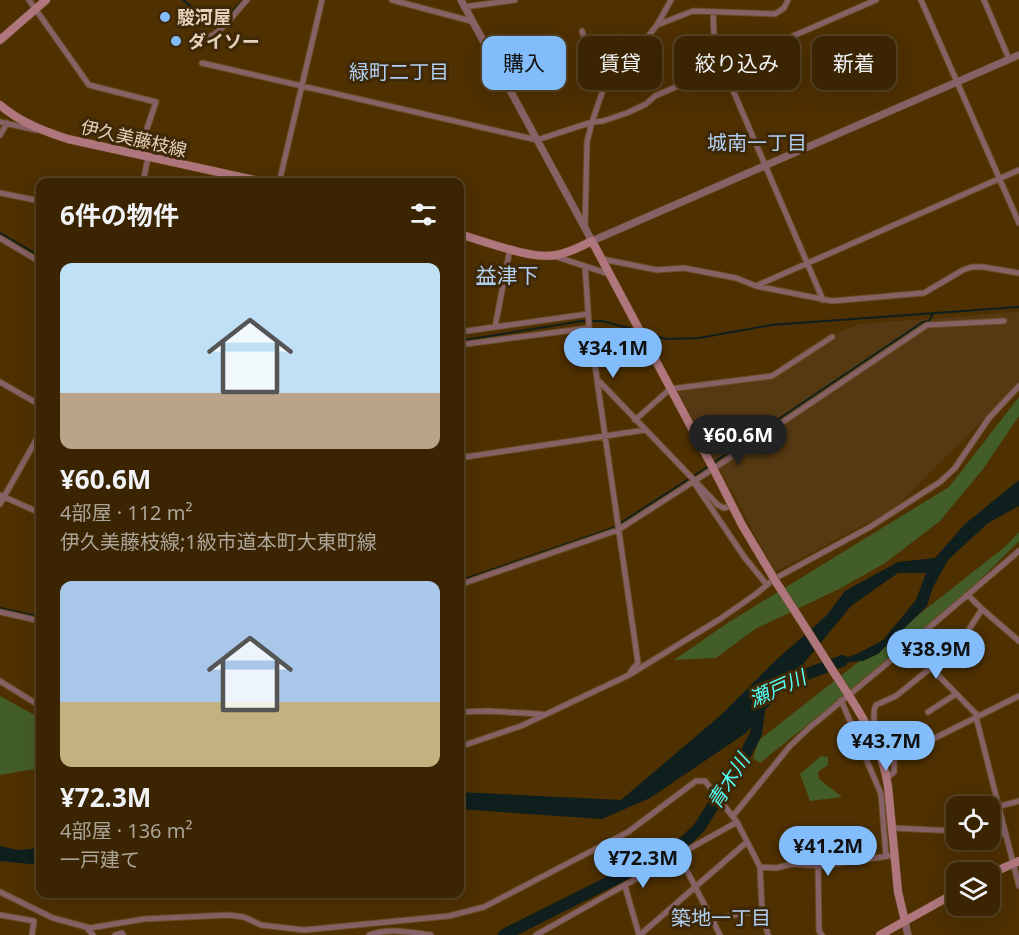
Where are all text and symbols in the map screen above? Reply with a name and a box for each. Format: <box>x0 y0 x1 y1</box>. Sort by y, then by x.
place label: 駿河屋 <box>177 5 231 29</box>
marker: 駿河屋 <box>158 10 172 24</box>
place label: ダイソー <box>188 29 260 53</box>
marker: ダイソー <box>169 34 183 48</box>
chip: 購入 <box>482 36 566 90</box>
chip: 賃貸 <box>578 36 662 90</box>
chip: 絞り込み <box>674 36 800 90</box>
chip: 新着 <box>812 36 896 90</box>
district label: 緑町二丁目 <box>349 58 449 85</box>
street label: 伊久美藤枝線 <box>79 114 189 162</box>
district label: 城南一丁目 <box>707 129 807 156</box>
text: 6件の物件 <box>60 197 179 233</box>
icon: filters <box>407 198 440 231</box>
district label: 益津下 <box>476 261 539 289</box>
icon: home <box>196 302 304 410</box>
pin: ¥34.1M <box>564 328 662 379</box>
text: ¥34.1M <box>578 334 648 361</box>
pin: ¥60.6M <box>689 415 787 466</box>
text: ¥60.6M <box>703 421 773 448</box>
text: ¥60.6M <box>60 461 151 497</box>
text: 4部屋 · 112 m² <box>60 499 192 526</box>
text: 伊久美藤枝線;1級市道本町大東町線 <box>60 528 377 555</box>
icon: home <box>196 620 304 728</box>
pin: ¥38.9M <box>887 629 985 680</box>
text: ¥38.9M <box>901 635 971 662</box>
water label: 瀬戸川 <box>744 663 812 713</box>
pin: ¥43.7M <box>837 721 935 772</box>
text: ¥43.7M <box>851 727 921 754</box>
water label: 青木川 <box>701 747 756 814</box>
text: ¥72.3M <box>60 779 151 815</box>
map controls <box>946 796 1000 916</box>
button: locate <box>946 796 1000 850</box>
text: 4部屋 · 136 m² <box>60 817 192 844</box>
pin: ¥41.2M <box>779 826 877 877</box>
text: ¥41.2M <box>793 832 863 859</box>
pin: ¥72.3M <box>594 838 692 889</box>
text: ¥72.3M <box>608 844 678 871</box>
text: 一戸建て <box>60 846 140 873</box>
button: layers <box>946 862 1000 916</box>
district label: 築地一丁目 <box>671 904 771 931</box>

